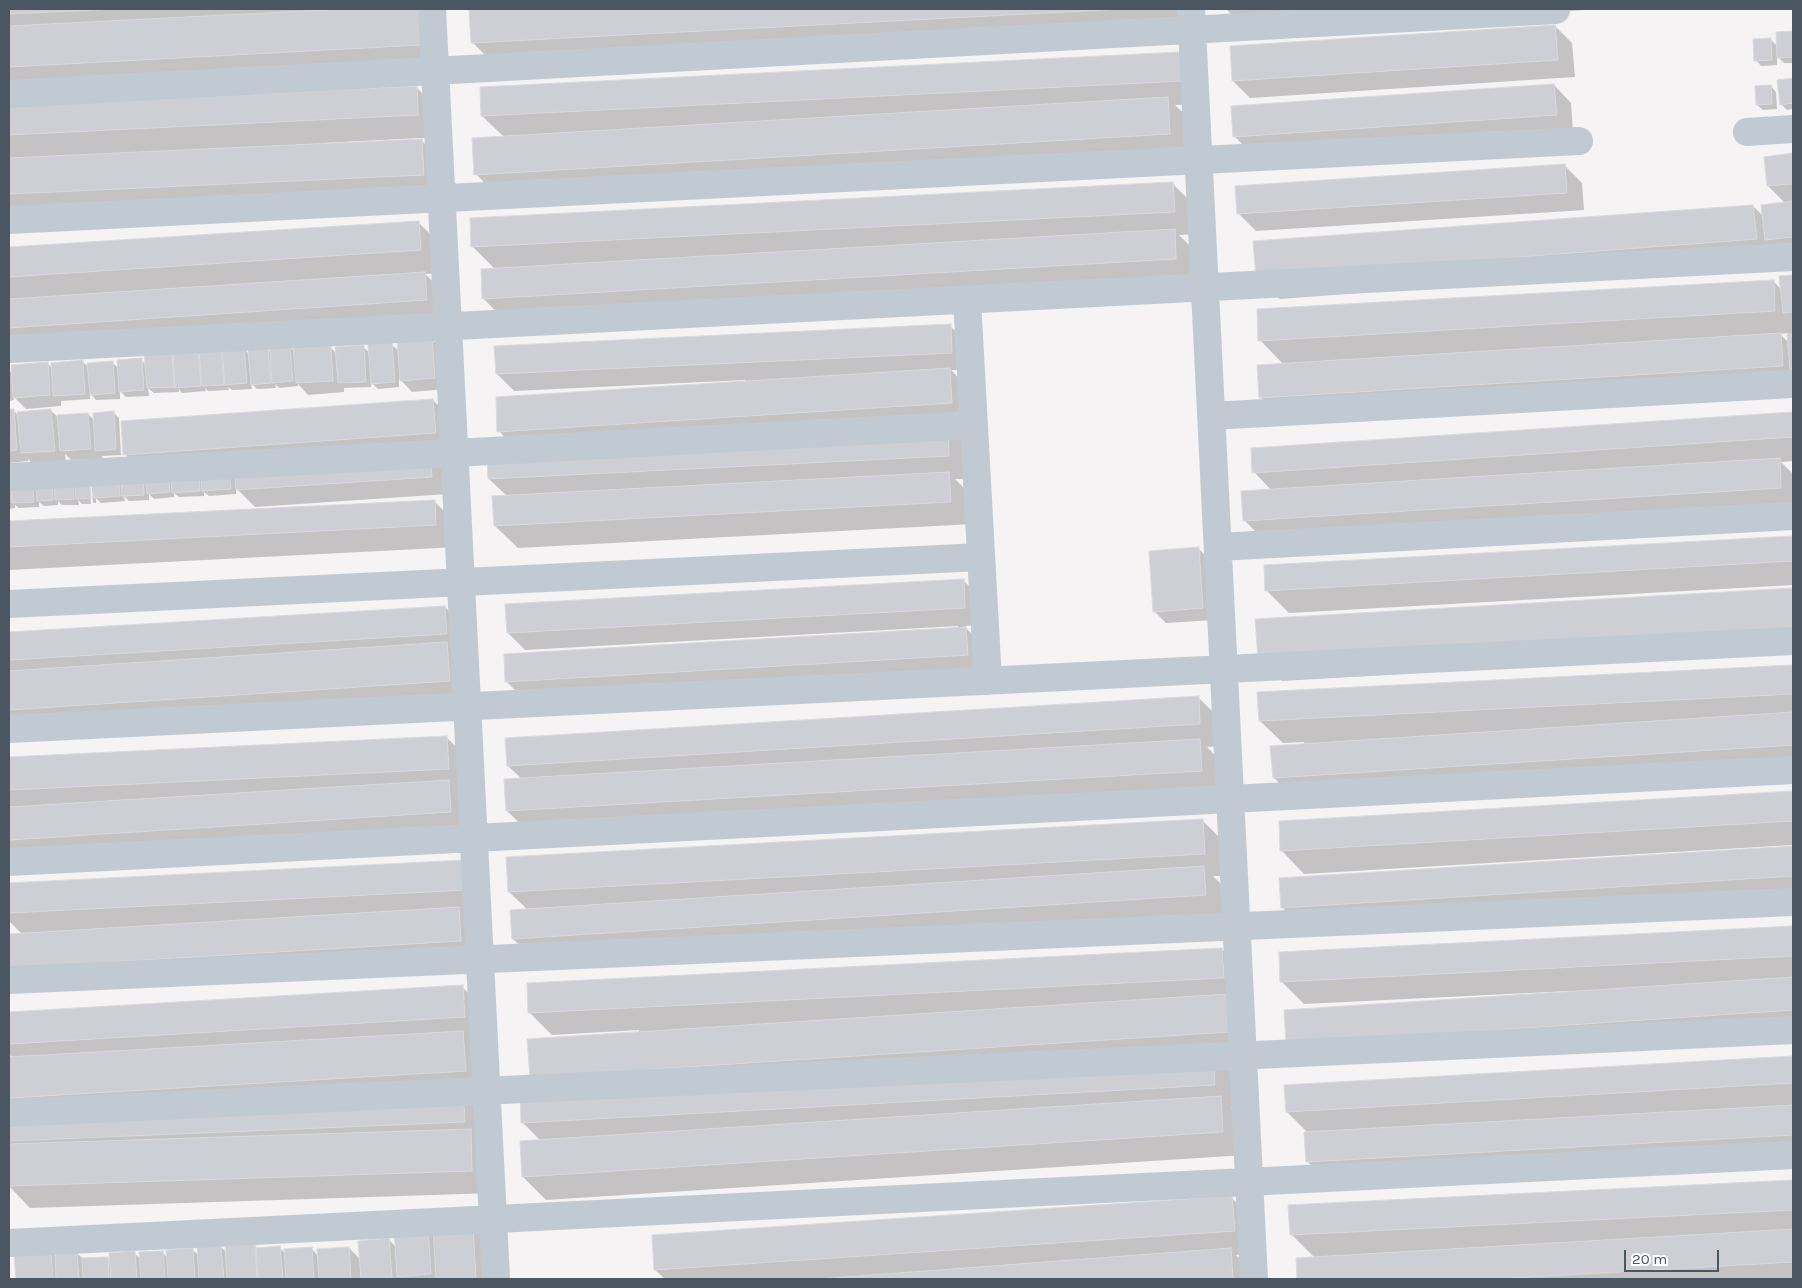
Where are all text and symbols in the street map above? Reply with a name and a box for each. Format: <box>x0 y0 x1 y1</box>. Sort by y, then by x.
scale bar <box>1627 1240 1722 1272</box>
text: 20 m <box>1632 1250 1667 1268</box>

